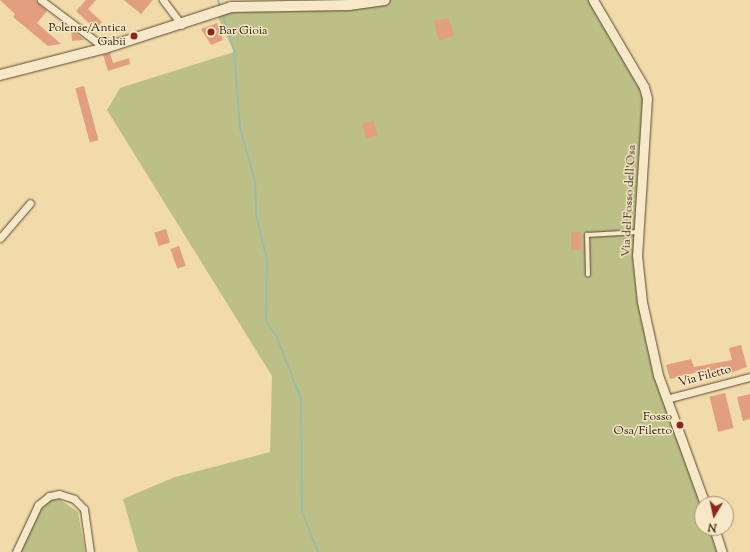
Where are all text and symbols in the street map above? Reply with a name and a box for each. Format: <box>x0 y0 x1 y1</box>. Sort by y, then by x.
place label: Polense/Antica Gabii <box>49 22 126 50</box>
place label: Bar Gioia <box>219 25 268 39</box>
marker: Bar Gioia <box>206 27 216 37</box>
marker: Polense/Antica Gabii <box>129 31 139 41</box>
street label: Via del Fosso dell'Osa <box>620 144 640 258</box>
street label: Via Filetto <box>677 363 733 391</box>
place label: Fosso Osa/Filetto <box>613 411 672 439</box>
marker: Fosso Osa/Filetto <box>675 420 685 430</box>
north arrow <box>694 496 734 536</box>
text: N <box>707 518 718 535</box>

